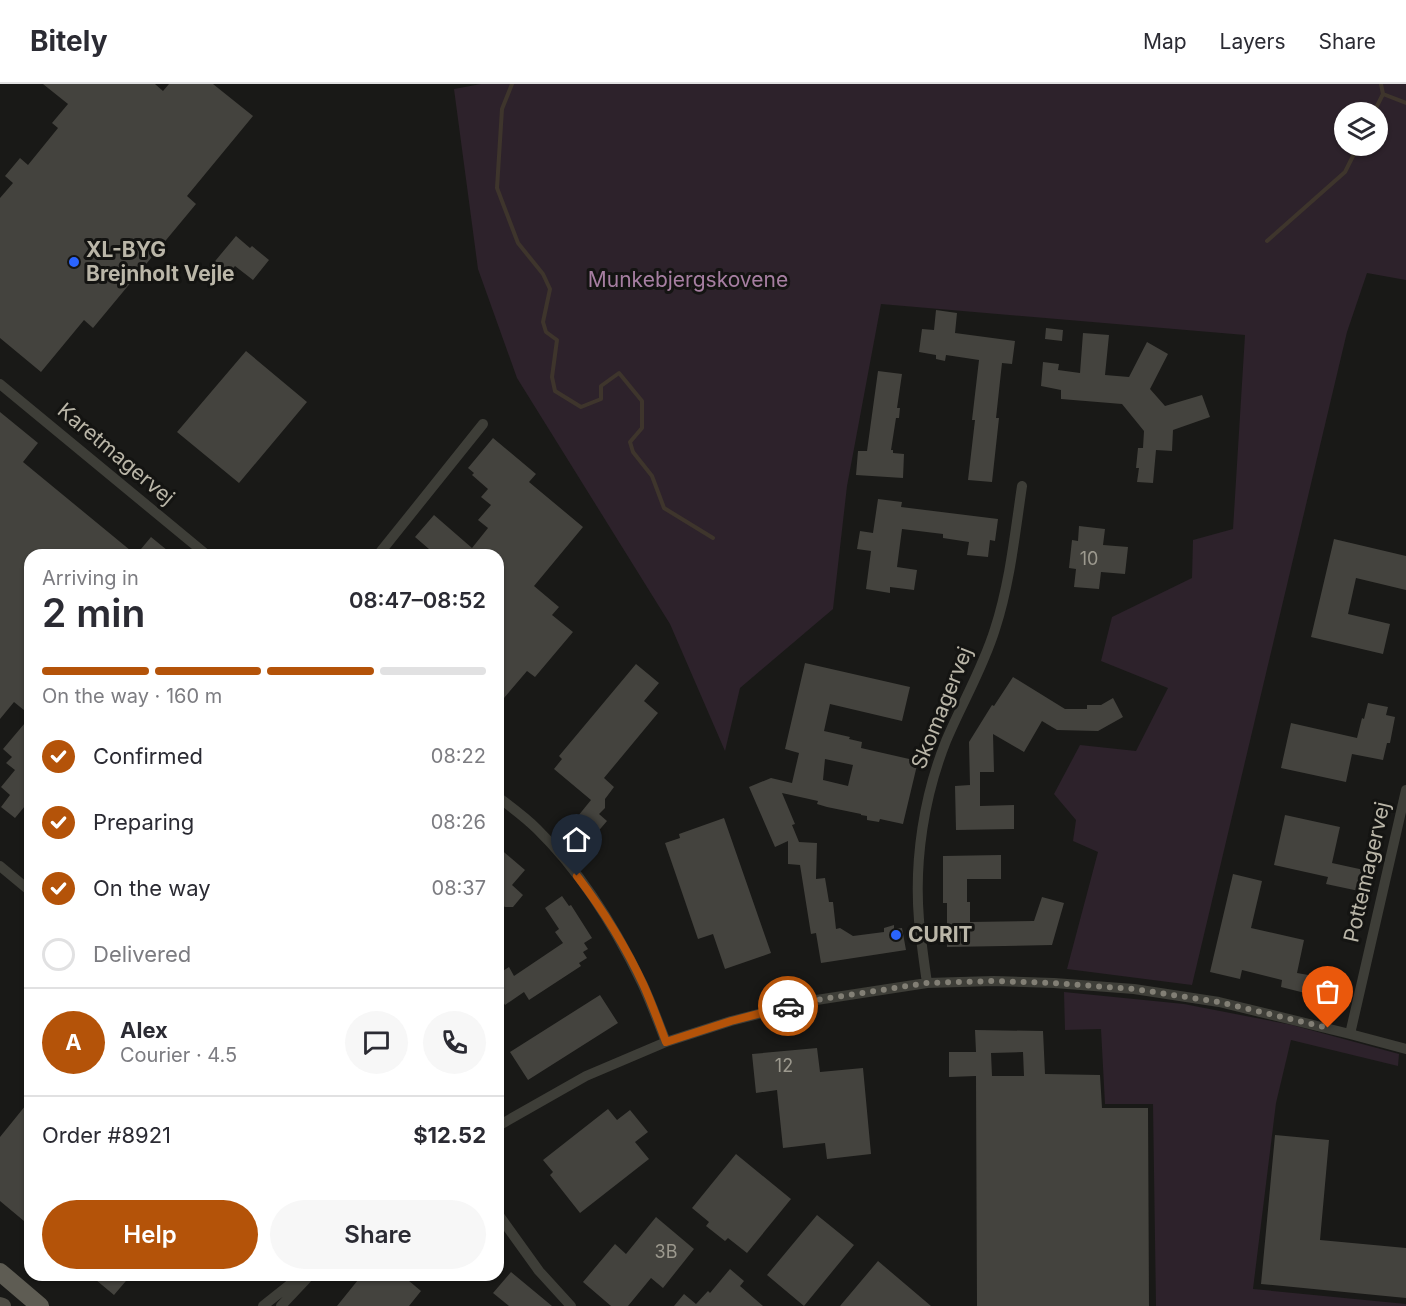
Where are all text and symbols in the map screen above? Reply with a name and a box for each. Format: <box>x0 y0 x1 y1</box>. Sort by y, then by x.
text: Bitely <box>30 24 108 58</box>
text: Map <box>1143 29 1187 54</box>
text: Layers <box>1220 29 1286 54</box>
text: Share <box>1319 29 1376 54</box>
map controls <box>1334 102 1388 156</box>
button: layers <box>1334 102 1388 156</box>
place label: XL-BYG Brejnholt Vejle <box>86 237 235 286</box>
marker: XL-BYG Brejnholt Vejle <box>67 255 81 269</box>
park label: Munkebjergskovene <box>588 267 788 292</box>
street label: Karetmagervej <box>53 397 180 510</box>
house number: 10 <box>1080 548 1098 569</box>
text: Arriving in <box>42 566 139 590</box>
text: 08:47–08:52 <box>349 587 486 613</box>
text: 2 min <box>42 589 145 636</box>
street label: Skomagervej <box>906 643 977 772</box>
text: On the way · 160 m <box>42 684 222 708</box>
icon: check <box>42 740 75 773</box>
text: Confirmed <box>93 743 203 769</box>
text: 08:22 <box>431 744 486 768</box>
street label: Pottemagervej <box>1338 799 1395 945</box>
icon: check <box>42 806 75 839</box>
text: Preparing <box>93 809 194 835</box>
text: 08:26 <box>431 810 486 834</box>
pin <box>551 814 602 876</box>
icon: home <box>560 823 593 856</box>
icon: check <box>42 872 75 905</box>
text: On the way <box>93 875 211 901</box>
text: 08:37 <box>432 876 486 900</box>
place label: CURIT <box>908 922 973 947</box>
marker: CURIT <box>889 928 903 942</box>
text: Delivered <box>93 941 191 967</box>
pin <box>1302 966 1353 1028</box>
icon: bag <box>1311 975 1344 1008</box>
courier <box>758 976 818 1036</box>
icon: car <box>772 990 805 1023</box>
button: chat <box>345 1011 408 1074</box>
button: phone <box>423 1011 486 1074</box>
text: Alex <box>120 1017 168 1043</box>
text: A <box>65 1029 82 1055</box>
text: Courier · 4.5 <box>120 1043 237 1067</box>
house number: 12 <box>775 1055 793 1076</box>
text: Order #8921 <box>42 1122 171 1148</box>
text: $12.52 <box>413 1122 486 1148</box>
button: Help <box>42 1200 258 1269</box>
button: Share <box>270 1200 486 1269</box>
house number: 3B <box>655 1241 677 1262</box>

